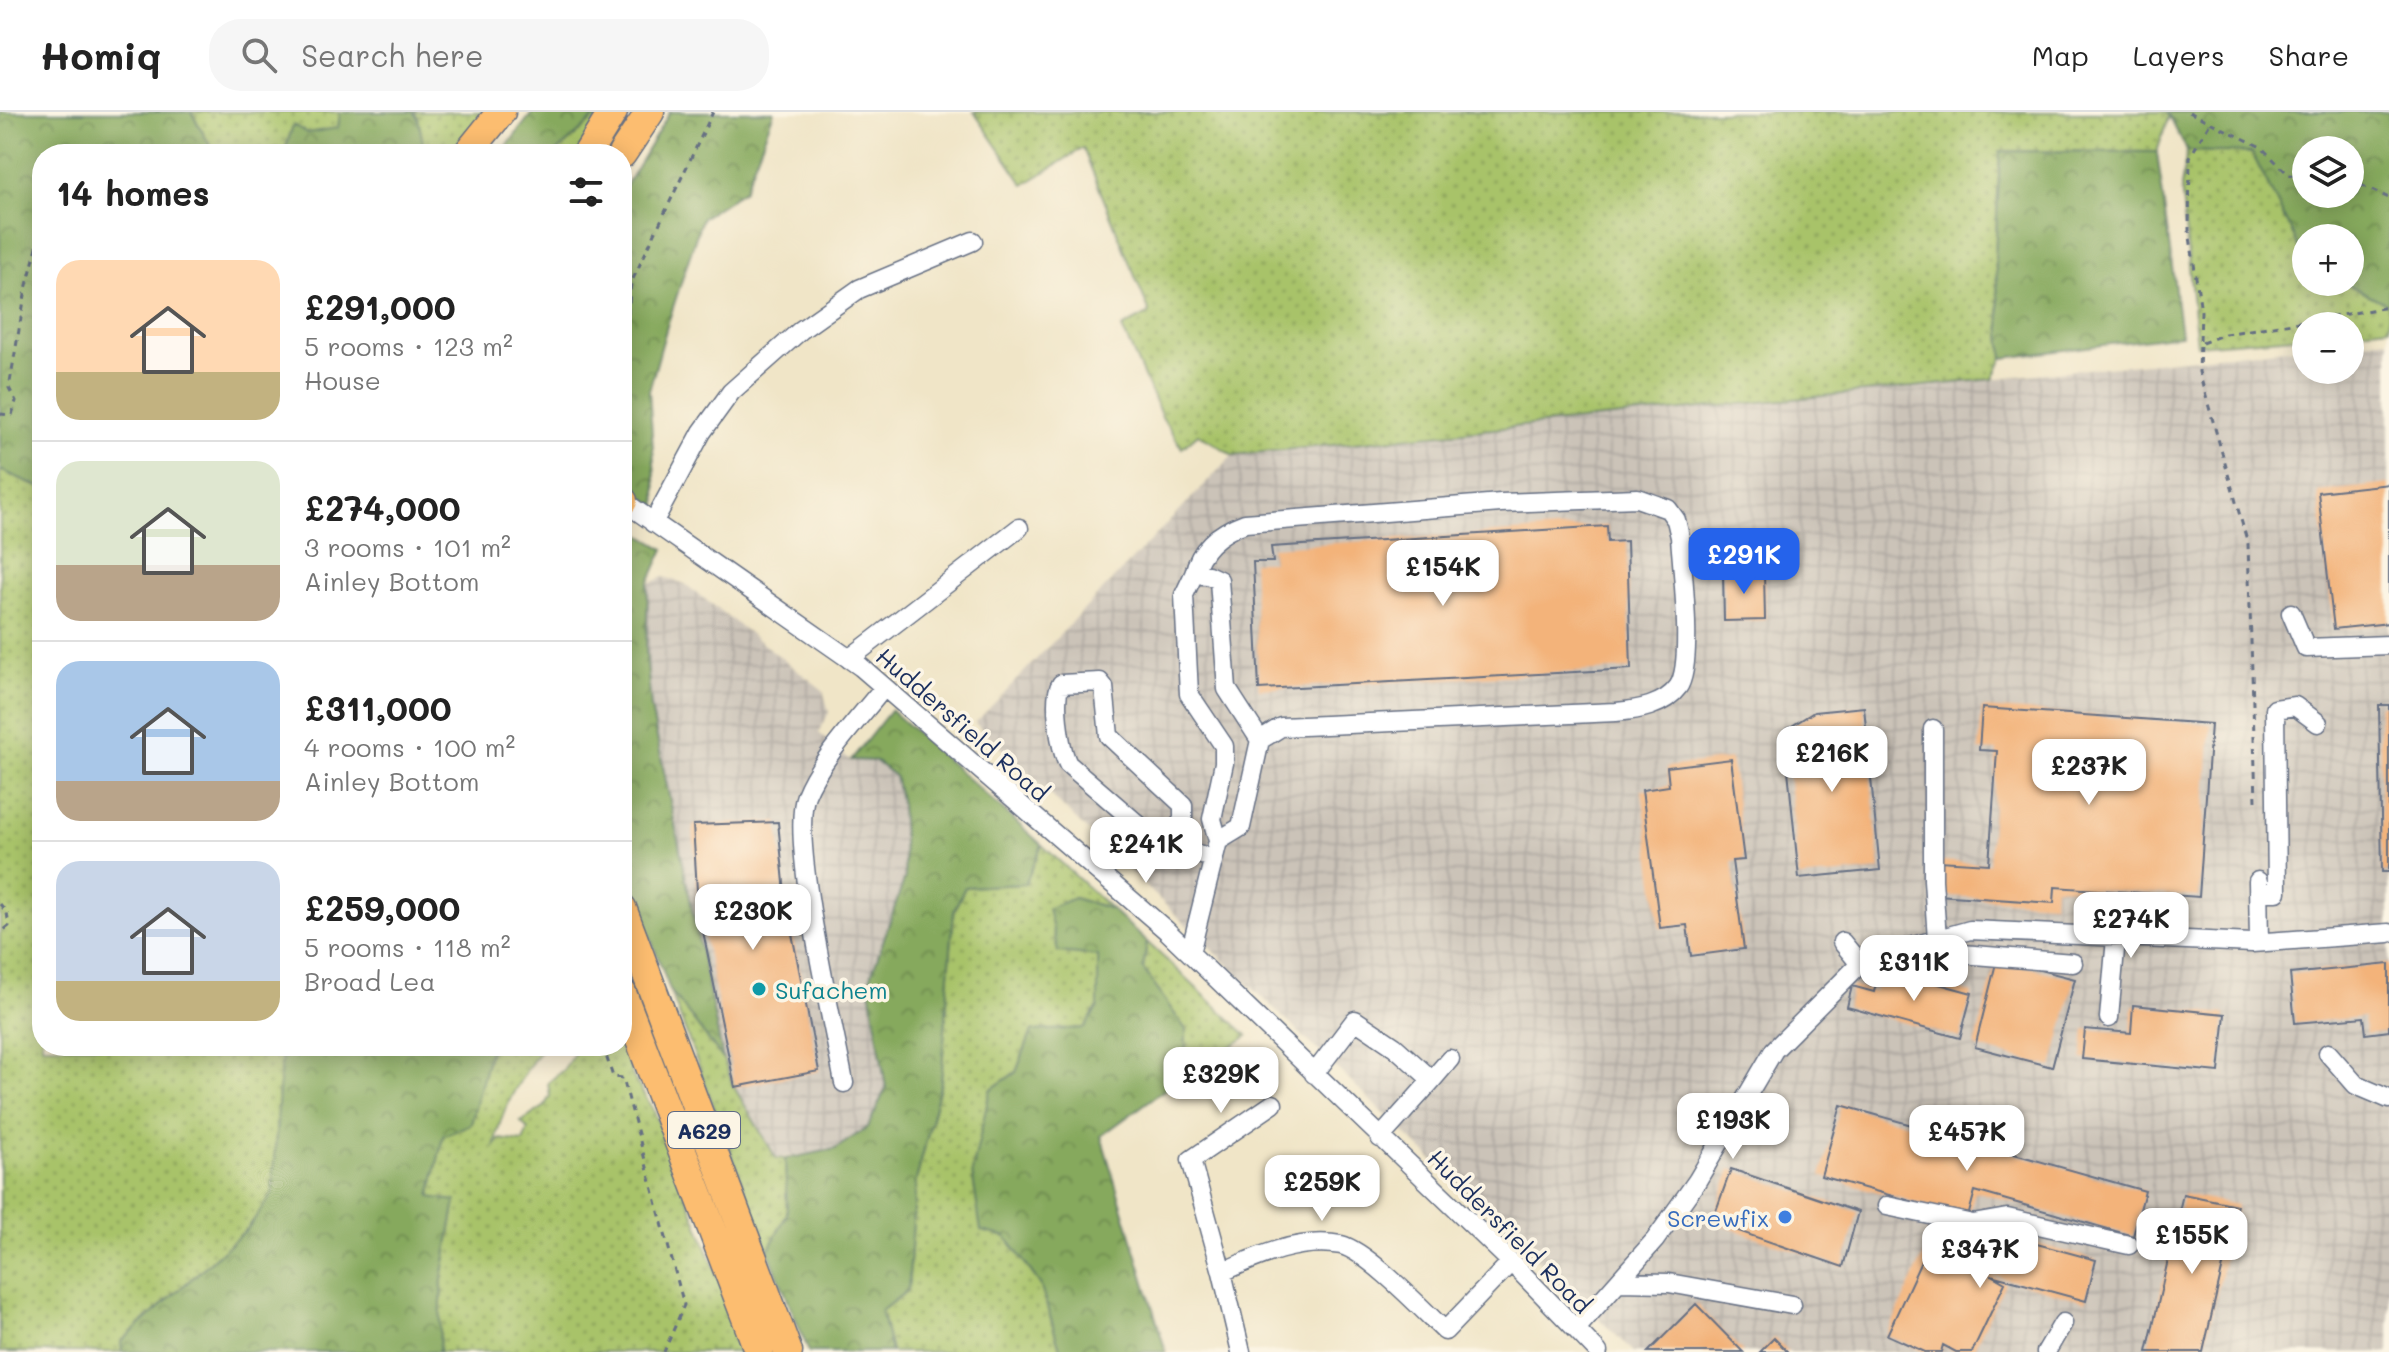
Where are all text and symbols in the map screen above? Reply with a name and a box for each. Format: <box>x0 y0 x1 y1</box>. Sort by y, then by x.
search box <box>209 19 769 91</box>
text: Homiq <box>40 30 161 80</box>
icon: search <box>237 33 281 77</box>
text: Search here <box>301 35 484 75</box>
text: Map <box>2032 37 2089 73</box>
text: Layers <box>2133 37 2225 73</box>
text: Share <box>2269 37 2349 73</box>
map controls <box>2292 136 2364 384</box>
button: layers <box>2292 136 2364 208</box>
text: 14 homes <box>56 170 210 215</box>
icon: filters <box>564 170 608 214</box>
button: + <box>2292 224 2364 296</box>
text: £291,000 <box>304 284 456 329</box>
icon: home <box>120 292 216 388</box>
button: − <box>2292 312 2364 384</box>
text: 5 rooms · 123 m² <box>304 329 513 363</box>
text: House <box>304 363 381 397</box>
text: £274,000 <box>304 485 461 530</box>
icon: home <box>120 493 216 589</box>
pin: £291K <box>1688 528 1800 596</box>
text: 3 rooms · 101 m² <box>304 530 511 564</box>
text: £291K <box>1707 537 1781 571</box>
pin: £154K <box>1387 540 1499 608</box>
text: £154K <box>1405 549 1481 583</box>
text: Ainley Bottom <box>304 564 479 598</box>
street label: Huddersfield Road <box>870 640 1056 808</box>
text: £311,000 <box>304 685 452 730</box>
icon: home <box>120 693 216 789</box>
pin: £216K <box>1776 726 1888 794</box>
text: 4 rooms · 100 m² <box>304 730 515 764</box>
text: £216K <box>1794 735 1870 769</box>
pin: £237K <box>2033 739 2145 807</box>
text: £237K <box>2050 748 2128 782</box>
text: Ainley Bottom <box>304 764 479 798</box>
pin: £241K <box>1090 817 1202 885</box>
text: £241K <box>1108 826 1184 860</box>
pin: £230K <box>697 884 809 952</box>
text: £259,000 <box>304 885 460 930</box>
pin: £274K <box>2075 892 2187 960</box>
icon: home <box>120 893 216 989</box>
text: £230K <box>713 893 793 927</box>
text: £274K <box>2092 901 2170 935</box>
text: 5 rooms · 118 m² <box>304 930 511 964</box>
pin: £311K <box>1858 935 1970 1003</box>
text: £311K <box>1878 944 1950 978</box>
text: Broad Lea <box>304 964 436 998</box>
place label: Sufachem <box>775 974 888 1005</box>
marker: Sufachem <box>750 980 768 998</box>
pin: £329K <box>1165 1047 1277 1115</box>
text: £329K <box>1181 1056 1261 1090</box>
pin: £193K <box>1677 1093 1789 1161</box>
text: £193K <box>1695 1102 1771 1136</box>
pin: £457K <box>1911 1105 2023 1173</box>
road number: A629 <box>668 1112 740 1148</box>
text: £457K <box>1927 1114 2007 1148</box>
street label: Huddersfield Road <box>1421 1142 1599 1320</box>
pin: £259K <box>1266 1155 1378 1223</box>
text: £259K <box>1283 1164 1361 1198</box>
place label: Screwfix <box>1667 1202 1769 1233</box>
marker: Screwfix <box>1776 1208 1794 1226</box>
pin: £155K <box>2136 1208 2248 1276</box>
text: £155K <box>2154 1217 2230 1251</box>
pin: £347K <box>1924 1222 2036 1290</box>
text: £347K <box>1940 1231 2020 1265</box>

